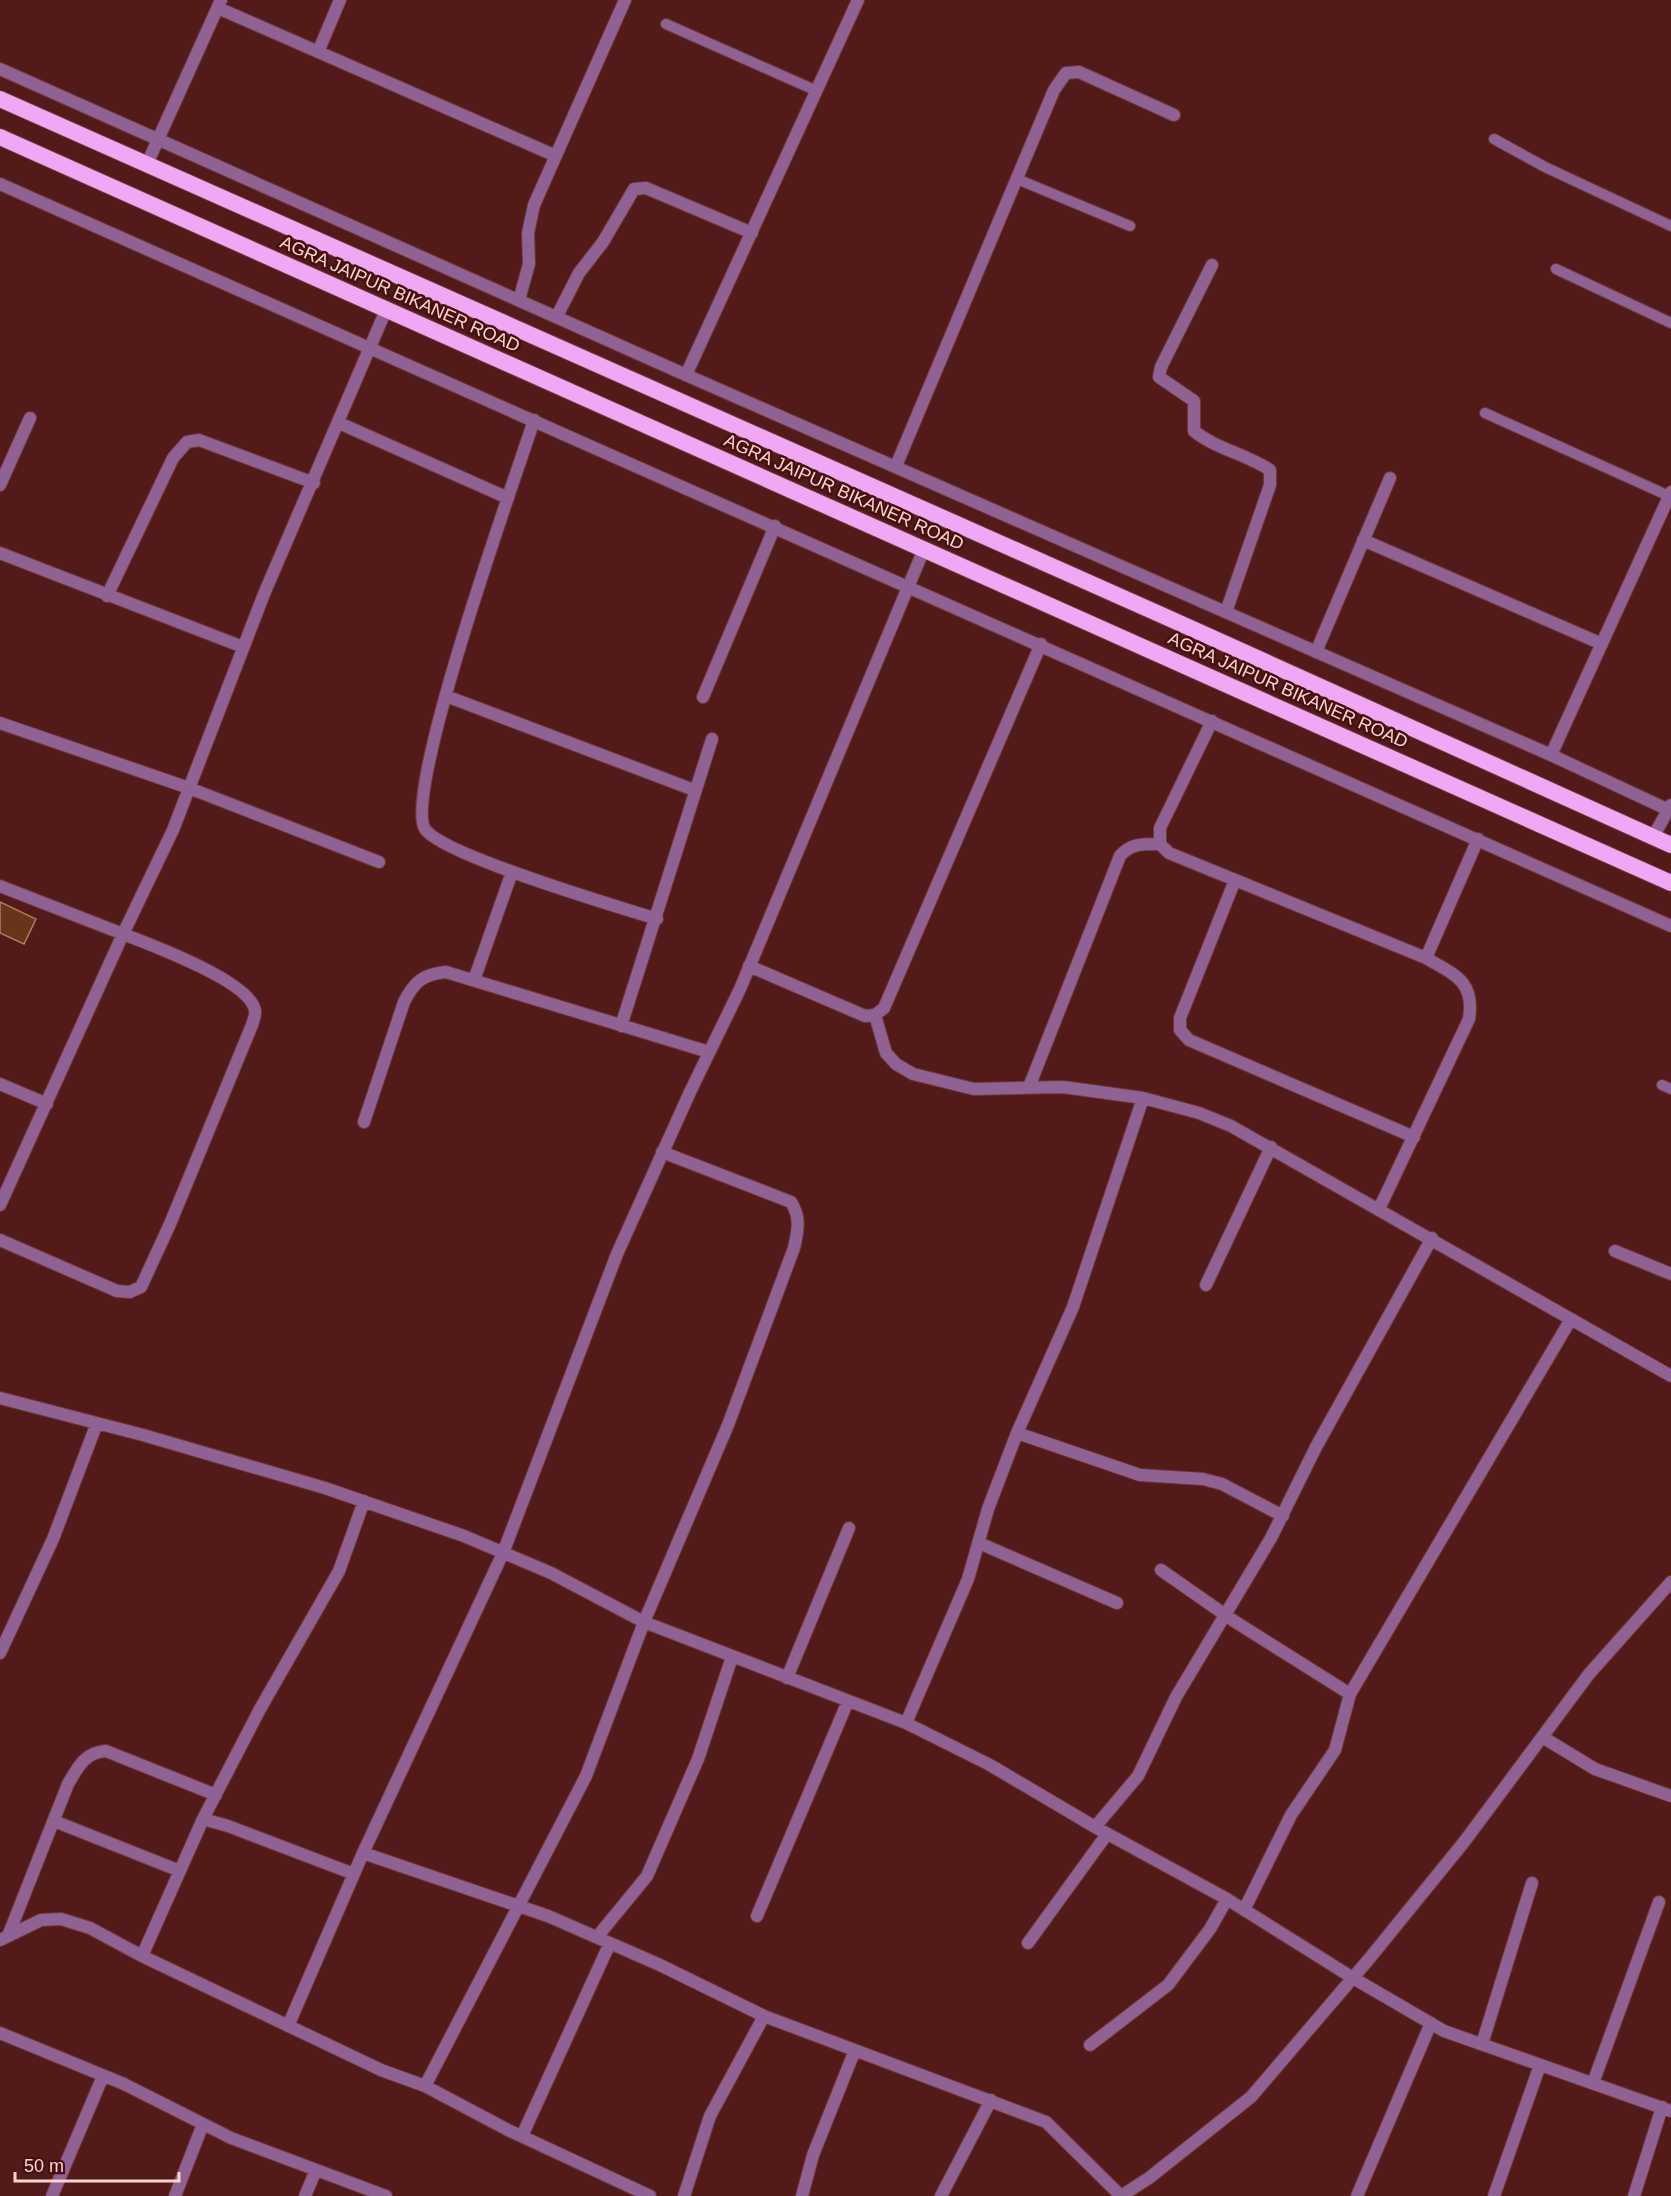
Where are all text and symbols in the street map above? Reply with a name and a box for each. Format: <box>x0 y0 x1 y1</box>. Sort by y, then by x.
street label: AGRA JAIPUR BIKANER ROAD <box>277 232 523 356</box>
street label: AGRA JAIPUR BIKANER ROAD <box>721 430 967 554</box>
street label: AGRA JAIPUR BIKANER ROAD <box>1165 628 1411 752</box>
scale bar <box>15 2145 178 2183</box>
text: 50 m <box>24 2156 64 2176</box>

